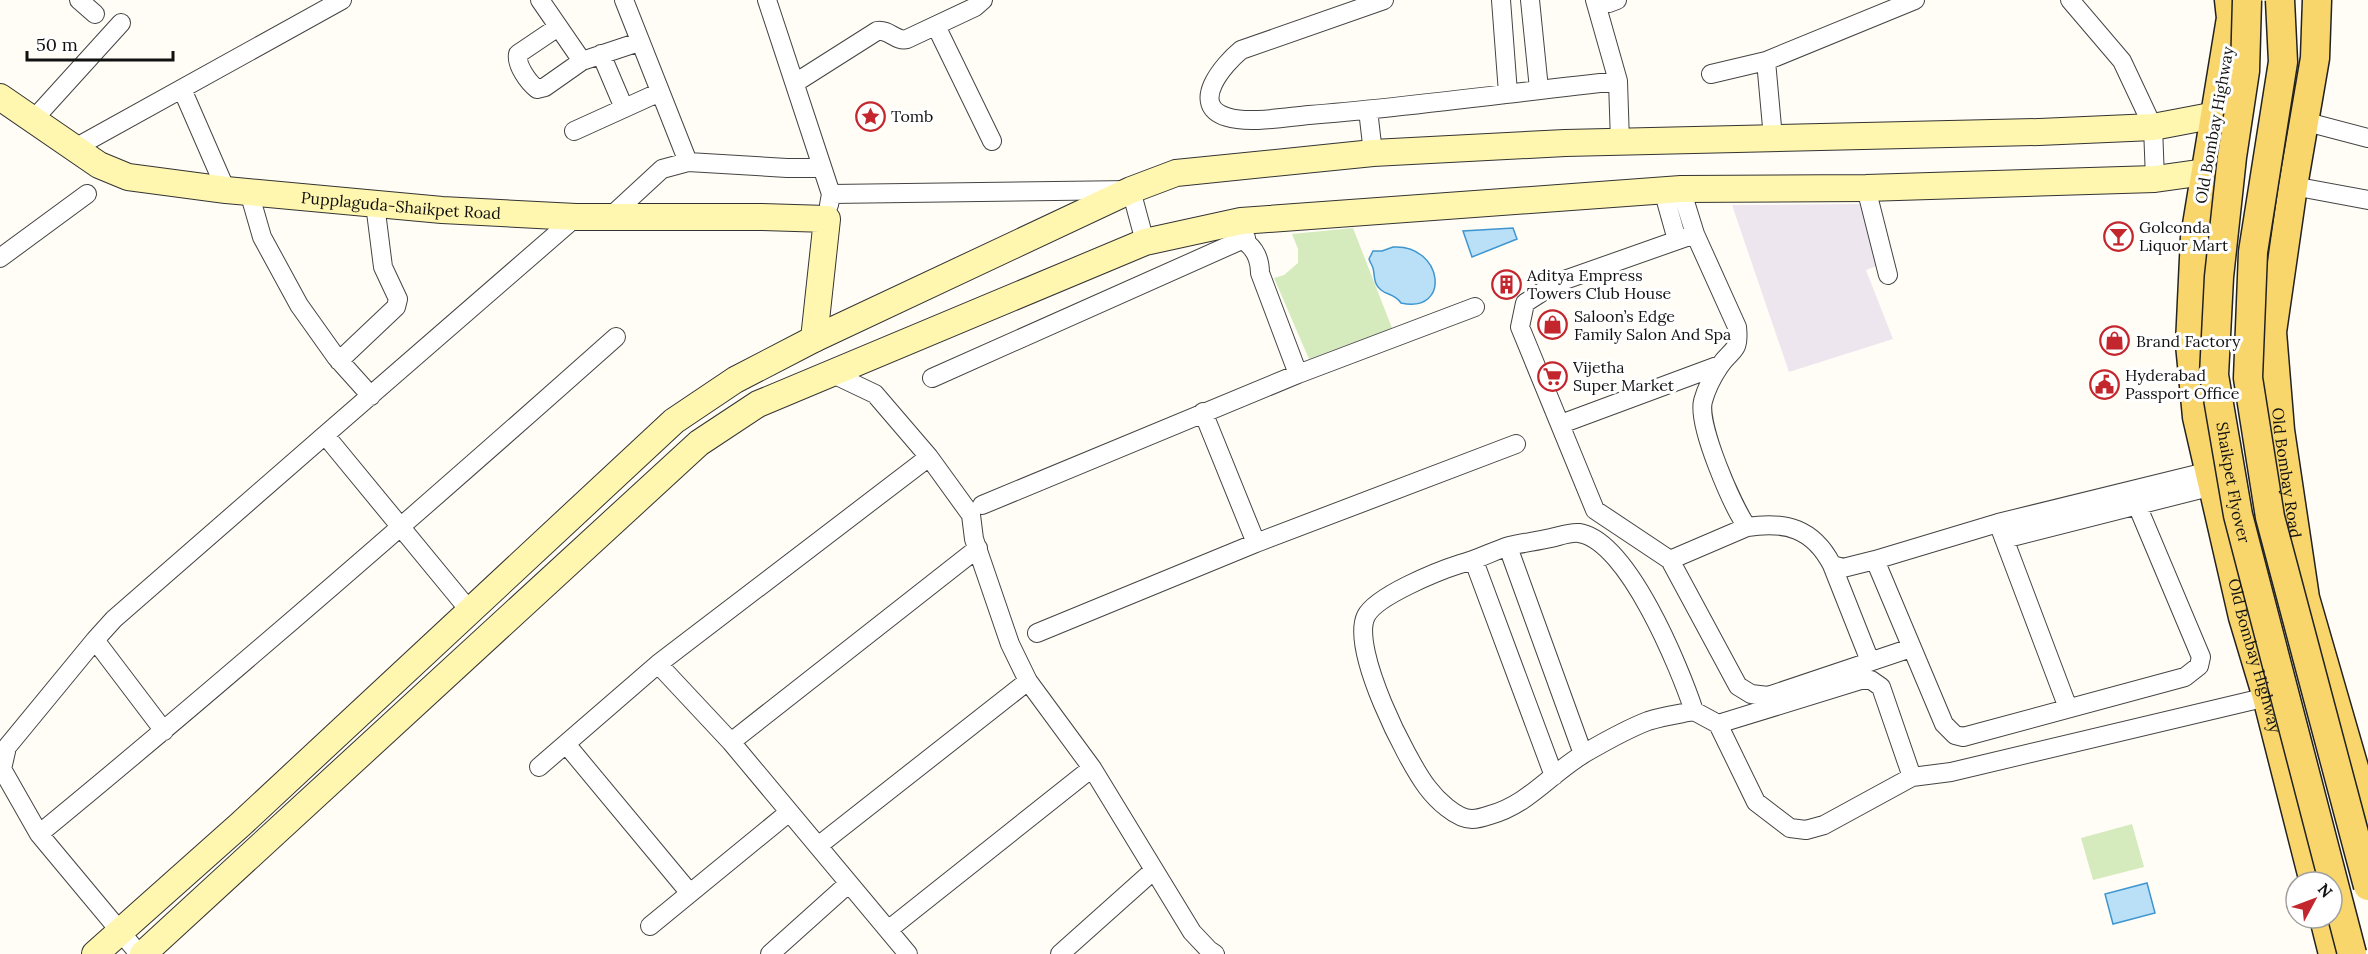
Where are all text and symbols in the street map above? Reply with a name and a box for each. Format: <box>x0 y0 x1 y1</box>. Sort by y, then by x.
scale bar <box>27 24 172 62</box>
text: 50 m <box>36 33 78 56</box>
street label: Old Bombay Highway <box>2190 44 2238 205</box>
place icon: Tomb <box>854 100 886 132</box>
place label: Tomb <box>891 106 933 126</box>
street label: Pupplaguda-Shaikpet Road <box>300 187 502 223</box>
place label: Golconda Liquor Mart <box>2139 217 2229 255</box>
bar icon: Golconda Liquor Mart <box>2102 220 2134 252</box>
place label: Aditya Empress Towers Club House <box>1526 265 1672 303</box>
building icon: Aditya Empress Towers Club House <box>1490 268 1522 300</box>
place label: Saloon’s Edge Family Salon And Spa <box>1574 306 1731 344</box>
shop icon: Saloon’s Edge Family Salon And Spa <box>1537 309 1569 341</box>
shop icon: Brand Factory <box>2099 325 2131 357</box>
place label: Brand Factory <box>2136 331 2241 351</box>
place label: Vijetha Super Market <box>1572 357 1675 395</box>
supermarket icon: Vijetha Super Market <box>1536 360 1568 392</box>
place label: Hyderabad Passport Office <box>2125 365 2240 403</box>
public building icon: Hyderabad Passport Office <box>2088 368 2120 400</box>
street label: Old Bombay Road <box>2268 407 2306 540</box>
street label: Shaikpet Flyover <box>2212 420 2255 545</box>
street label: Old Bombay Highway <box>2224 576 2286 735</box>
north arrow <box>2284 870 2344 930</box>
text: N <box>2314 879 2337 901</box>

